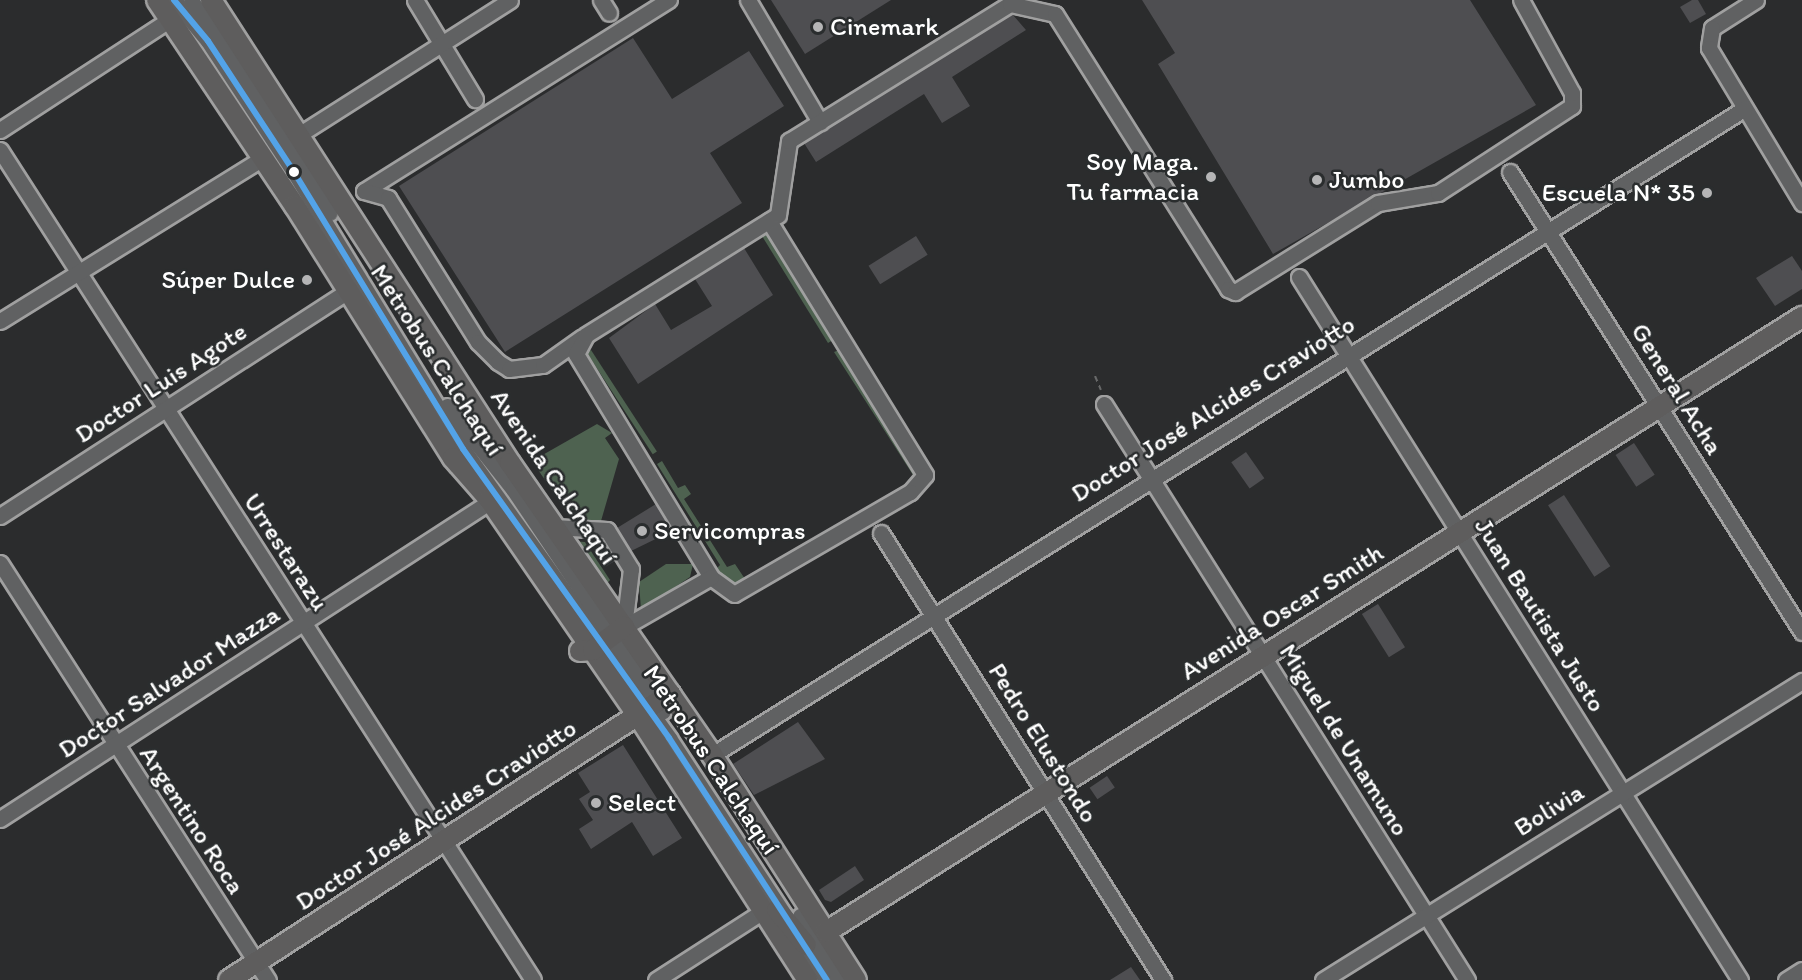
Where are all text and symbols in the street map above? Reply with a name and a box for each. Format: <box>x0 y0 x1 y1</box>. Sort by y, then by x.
place label: Cinemark <box>830 11 939 43</box>
marker: Cinemark <box>811 20 825 34</box>
place label: Soy Maga. Tu farmacia <box>1066 146 1199 207</box>
place label: Jumbo <box>1329 164 1404 196</box>
unlabelled marker <box>288 166 300 178</box>
marker: Soy Maga. Tu farmacia <box>1204 170 1218 184</box>
marker: Jumbo <box>1310 173 1324 187</box>
place label: Escuela N* 35 <box>1542 177 1695 209</box>
marker: Escuela N* 35 <box>1700 186 1714 200</box>
street label: Metrobus Calchaquí <box>364 259 510 461</box>
place label: Súper Dulce <box>161 264 295 296</box>
marker: Súper Dulce <box>300 273 314 287</box>
street label: Doctor José Alcides Craviotto <box>1066 309 1360 509</box>
street label: Doctor Luis Agote <box>69 316 253 450</box>
street label: General Acha <box>1624 317 1730 461</box>
street label: Avenida Calchaquí <box>484 383 624 571</box>
street label: Urrestarazu <box>236 487 336 617</box>
street label: Juan Bautista Justo <box>1468 512 1612 718</box>
place label: Servicompras <box>654 515 806 547</box>
marker: Servicompras <box>635 524 649 538</box>
street label: Avenida Oscar Smith <box>1175 537 1389 687</box>
street label: Doctor Salvador Mazza <box>53 599 285 765</box>
street label: Miguel de Unamuno <box>1272 638 1416 842</box>
street label: Pedro Elustondo <box>982 658 1104 828</box>
street label: Metrobus Calchaquí <box>636 659 786 861</box>
street label: Doctor José Alcides Craviotto <box>290 713 582 917</box>
street label: Argentino Roca <box>132 740 252 900</box>
street label: Bolivia <box>1508 777 1590 843</box>
place label: Select <box>608 787 676 819</box>
marker: Select <box>589 796 603 810</box>

